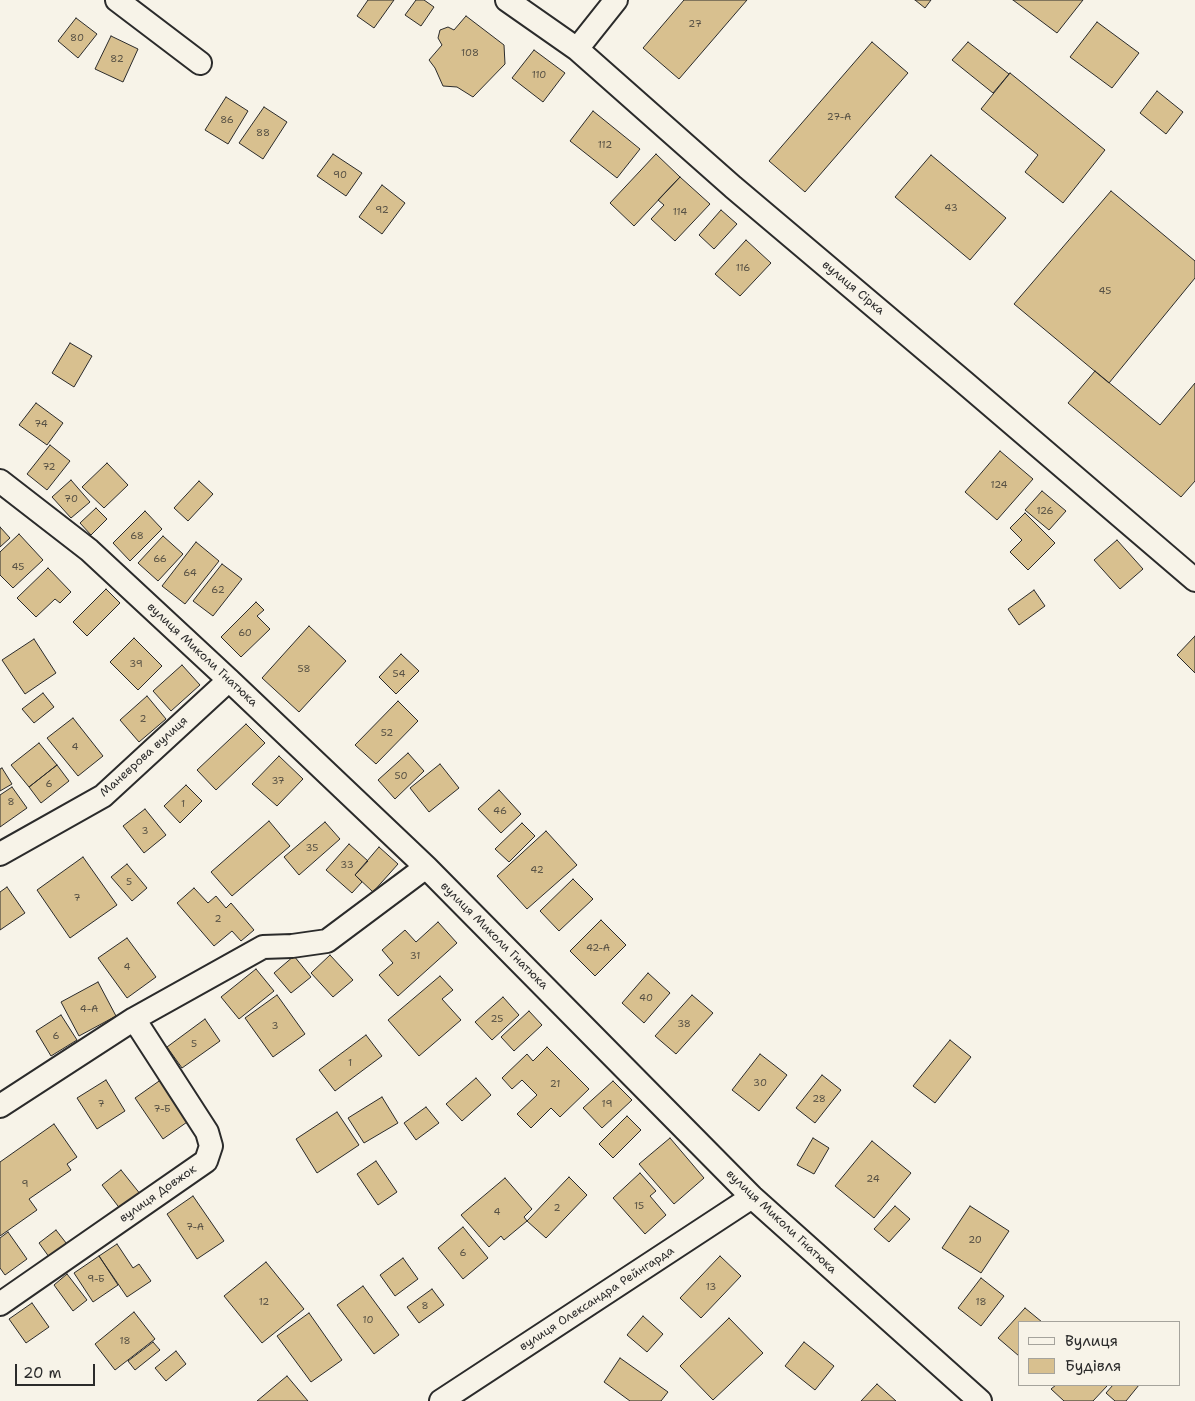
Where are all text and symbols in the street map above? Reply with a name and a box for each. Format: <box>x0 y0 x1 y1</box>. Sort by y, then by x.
house number: 27 <box>688 18 702 30</box>
house number: 80 <box>70 32 84 44</box>
house number: 108 <box>461 47 479 59</box>
house number: 82 <box>110 53 124 65</box>
house number: 110 <box>532 69 546 81</box>
house number: 27-А <box>827 111 851 123</box>
house number: 86 <box>220 114 234 126</box>
house number: 88 <box>256 127 270 139</box>
house number: 112 <box>598 139 612 151</box>
house number: 90 <box>333 169 347 181</box>
house number: 43 <box>944 202 958 214</box>
house number: 92 <box>375 204 389 216</box>
house number: 114 <box>673 206 687 218</box>
street label: вулиця Сірка <box>819 258 887 318</box>
house number: 116 <box>736 262 750 274</box>
house number: 45 <box>1099 285 1111 297</box>
house number: 74 <box>34 418 48 430</box>
house number: 72 <box>42 461 56 473</box>
house number: 124 <box>990 479 1008 491</box>
house number: 70 <box>64 493 78 505</box>
house number: 126 <box>1036 505 1054 517</box>
house number: 68 <box>130 530 144 542</box>
house number: 66 <box>153 553 167 565</box>
house number: 45 <box>12 561 24 573</box>
house number: 64 <box>183 567 197 579</box>
house number: 62 <box>211 584 225 596</box>
street label: вулиця Миколи Гнатюка <box>144 600 260 710</box>
house number: 60 <box>238 627 252 639</box>
house number: 39 <box>129 658 143 670</box>
house number: 58 <box>298 663 310 675</box>
house number: 54 <box>393 668 405 680</box>
house number: 2 <box>140 713 146 725</box>
street label: Маневрова вулиця <box>97 714 191 800</box>
house number: 52 <box>381 727 393 739</box>
house number: 4 <box>72 741 78 753</box>
house number: 50 <box>394 770 408 782</box>
house number: 37 <box>271 775 285 787</box>
house number: 6 <box>46 778 52 790</box>
house number: 8 <box>8 796 14 808</box>
house number: 1 <box>181 798 185 810</box>
house number: 46 <box>493 805 507 817</box>
house number: 3 <box>142 825 148 837</box>
house number: 35 <box>306 842 318 854</box>
house number: 33 <box>340 859 354 871</box>
house number: 42 <box>530 864 544 876</box>
house number: 5 <box>126 876 132 888</box>
street label: вулиця Миколи Гнатюка <box>437 879 551 993</box>
house number: 7 <box>74 892 80 904</box>
house number: 2 <box>215 913 221 925</box>
house number: 42-А <box>586 942 610 954</box>
house number: 31 <box>410 950 420 962</box>
house number: 4 <box>124 961 130 973</box>
house number: 40 <box>639 992 653 1004</box>
house number: 4-А <box>80 1003 98 1015</box>
house number: 25 <box>491 1013 503 1025</box>
house number: 38 <box>677 1018 691 1030</box>
house number: 3 <box>272 1020 278 1032</box>
house number: 6 <box>53 1030 59 1042</box>
house number: 5 <box>191 1038 197 1050</box>
house number: 1 <box>348 1057 352 1069</box>
house number: 30 <box>753 1077 767 1089</box>
house number: 21 <box>550 1078 560 1090</box>
house number: 28 <box>812 1093 826 1105</box>
house number: 7 <box>98 1098 104 1110</box>
house number: 19 <box>602 1098 612 1110</box>
house number: 7-Б <box>153 1103 171 1115</box>
street label: вулиця Довжок <box>117 1162 199 1226</box>
street label: вулиця Миколи Гнатюка <box>723 1167 839 1277</box>
house number: 24 <box>866 1173 880 1185</box>
house number: 9 <box>22 1178 28 1190</box>
house number: 15 <box>634 1200 644 1212</box>
house number: 2 <box>554 1202 560 1214</box>
house number: 4 <box>494 1206 500 1218</box>
house number: 7-А <box>186 1221 204 1233</box>
house number: 20 <box>968 1234 982 1246</box>
street label: вулиця Олександра Рейнгарда <box>517 1244 677 1354</box>
house number: 6 <box>460 1247 466 1259</box>
house number: 9-Б <box>87 1273 105 1285</box>
house number: 13 <box>706 1281 716 1293</box>
house number: 12 <box>259 1296 269 1308</box>
house number: 18 <box>975 1296 987 1308</box>
house number: 8 <box>422 1300 428 1312</box>
house number: 10 <box>363 1314 373 1326</box>
legend <box>1018 1321 1180 1386</box>
text: Вулиця <box>1065 1331 1118 1351</box>
house number: 18 <box>119 1335 131 1347</box>
scale bar <box>18 1354 98 1386</box>
text: Будівля <box>1065 1356 1121 1376</box>
text: 20 m <box>23 1363 62 1383</box>

